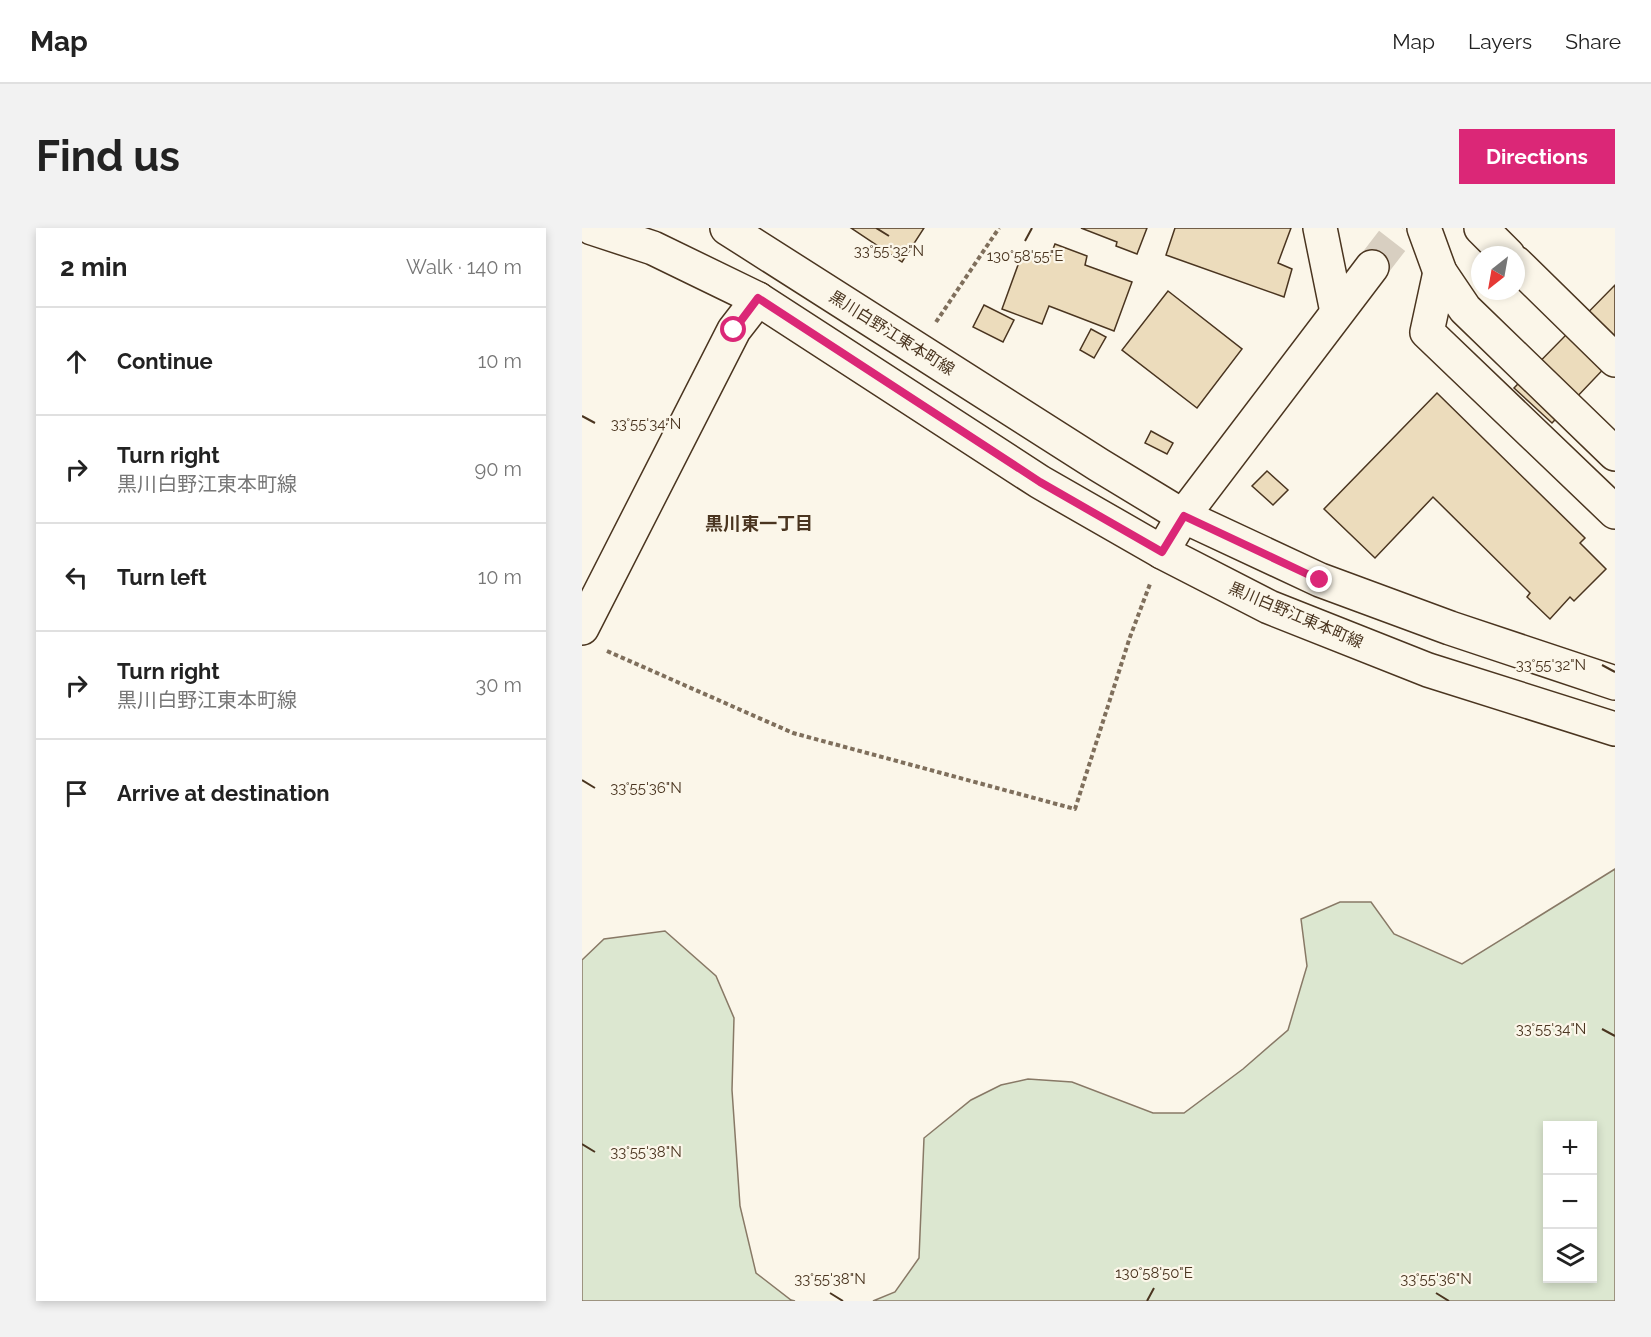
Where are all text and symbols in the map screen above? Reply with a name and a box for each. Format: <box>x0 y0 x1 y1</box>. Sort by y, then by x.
text: Map <box>30 25 88 58</box>
text: Map <box>1392 29 1435 54</box>
text: Layers <box>1468 29 1532 54</box>
text: Share <box>1565 29 1621 54</box>
button: Directions <box>1459 129 1615 184</box>
text: Find us <box>36 132 180 181</box>
text: 33°55'32"N <box>854 242 924 260</box>
north arrow <box>1471 246 1525 300</box>
text: 130°58'55"E <box>987 247 1063 265</box>
text: 2 min <box>60 252 127 282</box>
text: Walk · 140 m <box>406 255 522 279</box>
street label: 黒川白野江東本町線 <box>826 287 958 379</box>
route start <box>720 316 746 342</box>
icon: ahead <box>60 345 93 378</box>
text: Continue <box>117 348 213 374</box>
text: 10 m <box>478 349 522 373</box>
text: 33°55'34"N <box>611 415 681 433</box>
text: Turn right <box>117 442 220 468</box>
icon: right <box>60 453 93 486</box>
text: 90 m <box>475 457 522 481</box>
text: 黒川白野江東本町線 <box>117 472 297 496</box>
district label: 黒川東一丁目 <box>705 513 813 534</box>
icon: left <box>60 561 93 594</box>
text: Turn left <box>117 564 207 590</box>
text: 10 m <box>478 565 522 589</box>
route end <box>1306 566 1332 592</box>
street label: 黒川白野江東本町線 <box>1226 578 1366 652</box>
text: 33°55'32"N <box>1516 656 1586 674</box>
text: Turn right <box>117 658 220 684</box>
icon: right <box>60 669 93 702</box>
text: 30 m <box>476 673 522 697</box>
text: 黒川白野江東本町線 <box>117 688 297 712</box>
icon: arrive <box>60 777 93 810</box>
text: 33°55'36"N <box>610 779 682 797</box>
text: Arrive at destination <box>117 780 330 806</box>
text: 33°55'34"N <box>1516 1020 1586 1038</box>
map controls <box>1543 1121 1597 1283</box>
button: + <box>1543 1121 1597 1175</box>
text: 33°55'38"N <box>610 1143 682 1161</box>
button: − <box>1543 1175 1597 1229</box>
button: layers <box>1543 1229 1597 1283</box>
text: 130°58'50"E <box>1115 1264 1193 1282</box>
text: 33°55'38"N <box>794 1270 866 1288</box>
text: 33°55'36"N <box>1400 1270 1472 1288</box>

